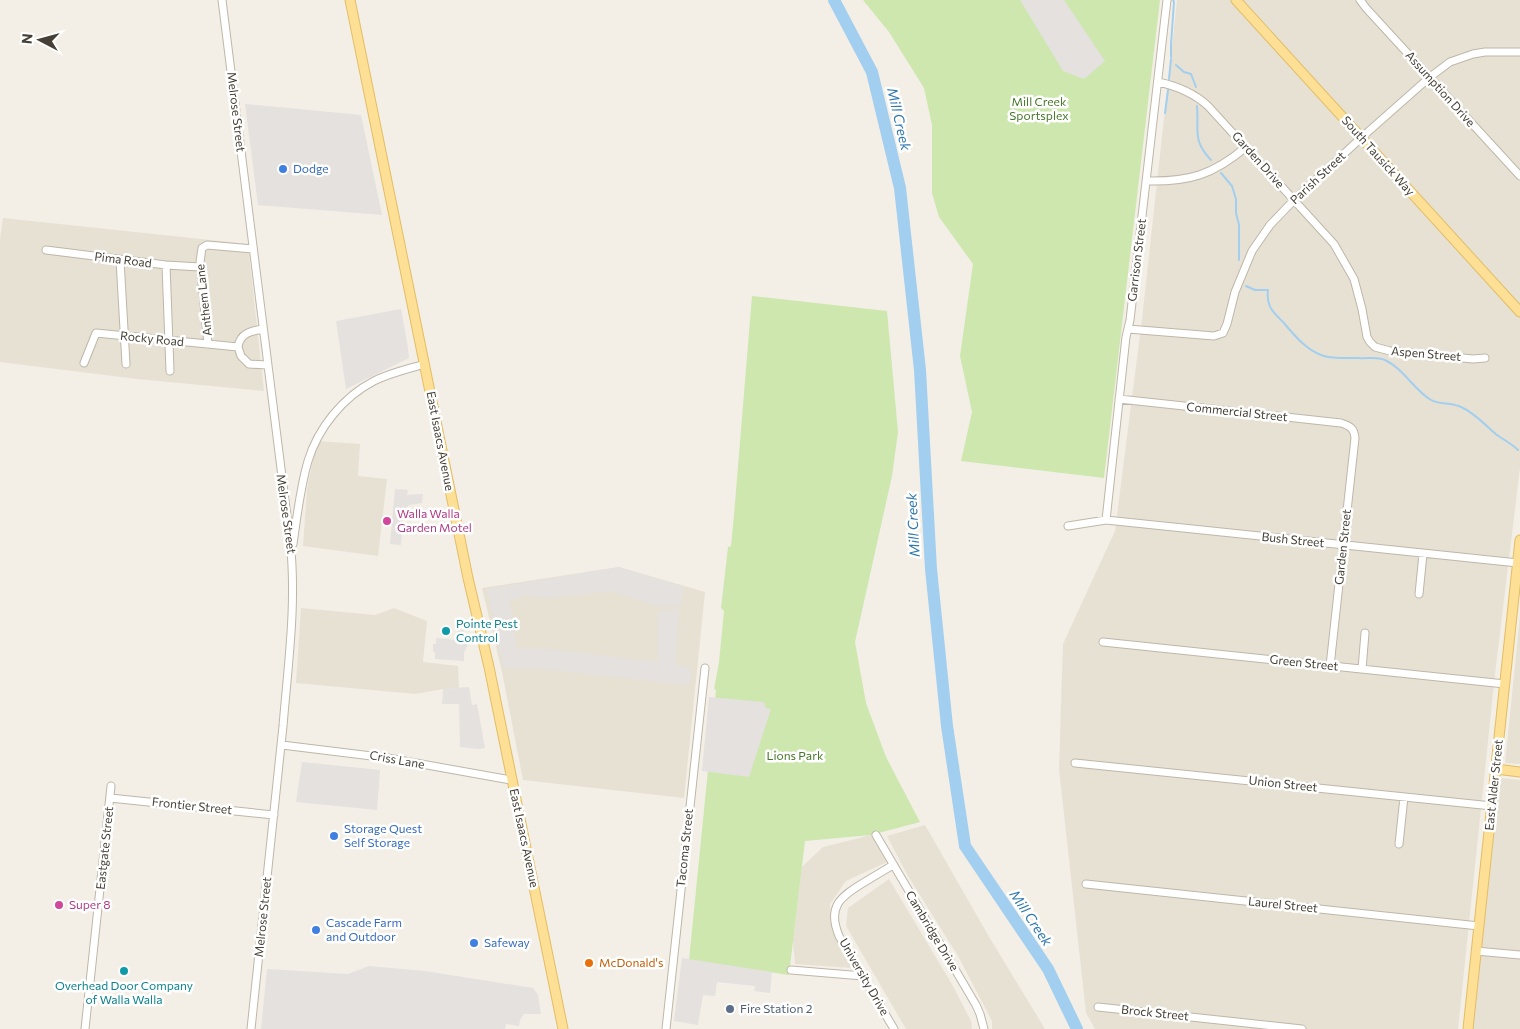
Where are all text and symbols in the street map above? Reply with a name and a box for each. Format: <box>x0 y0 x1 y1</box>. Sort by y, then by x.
north arrow <box>15 15 65 65</box>
text: N <box>18 32 36 45</box>
street label: Assumption Drive <box>1403 48 1478 129</box>
street label: Melrose Street <box>225 71 249 153</box>
water label: Mill Creek <box>884 86 915 152</box>
park label: Mill Creek Sportsplex <box>1009 94 1069 122</box>
street label: South Tausick Way <box>1339 113 1418 198</box>
street label: Garden Drive <box>1230 128 1288 190</box>
street label: Parish Street <box>1287 148 1348 206</box>
place label: Dodge <box>293 161 329 175</box>
marker: Dodge <box>277 163 289 175</box>
street label: Garrison Street <box>1124 218 1148 302</box>
street label: Pima Road <box>94 249 153 269</box>
street label: Anthem Lane <box>192 263 214 337</box>
street label: Rocky Road <box>120 328 185 348</box>
street label: Aspen Street <box>1390 343 1462 363</box>
street label: East Isaacs Avenue <box>424 390 457 492</box>
street label: Commercial Street <box>1186 399 1289 423</box>
street label: Melrose Street <box>274 473 300 555</box>
water label: Mill Creek <box>902 492 923 557</box>
place label: Walla Walla Garden Motel <box>397 506 472 534</box>
street label: Garden Street <box>1331 508 1353 585</box>
marker: Walla Walla Garden Motel <box>381 515 393 527</box>
street label: Bush Street <box>1261 529 1325 549</box>
place label: Pointe Pest Control <box>456 616 518 644</box>
marker: Pointe Pest Control <box>440 625 452 637</box>
street label: Green Street <box>1269 651 1339 673</box>
street label: East Alder Street <box>1481 739 1505 831</box>
street label: Criss Lane <box>369 747 426 771</box>
park label: Lions Park <box>767 748 824 762</box>
street label: Union Street <box>1248 772 1318 794</box>
street label: East Isaacs Avenue <box>508 787 542 889</box>
street label: Frontier Street <box>151 794 233 816</box>
street label: Eastgate Street <box>93 805 115 890</box>
street label: Tacoma Street <box>673 808 695 888</box>
place label: Storage Quest Self Storage <box>344 821 422 849</box>
marker: Storage Quest Self Storage <box>328 830 340 842</box>
street label: Melrose Street <box>251 876 273 958</box>
water label: Mill Creek <box>1006 886 1057 949</box>
street label: Cambridge Drive <box>903 888 962 973</box>
street label: Laurel Street <box>1248 893 1319 915</box>
place label: Super 8 <box>69 897 111 911</box>
marker: Super 8 <box>53 899 65 911</box>
place label: Cascade Farm and Outdoor <box>326 915 402 943</box>
marker: Cascade Farm and Outdoor <box>310 924 322 936</box>
place label: Safeway <box>484 935 530 949</box>
street label: University Drive <box>837 936 893 1017</box>
marker: Safeway <box>468 937 480 949</box>
place label: McDonald's <box>599 955 663 969</box>
marker: McDonald's <box>583 957 595 969</box>
marker: Overhead Door Company of Walla Walla <box>118 965 130 977</box>
place label: Overhead Door Company of Walla Walla <box>55 978 193 1006</box>
place label: Fire Station 2 <box>740 1001 813 1015</box>
street label: Brock Street <box>1120 1001 1190 1023</box>
marker: Fire Station 2 <box>724 1003 736 1015</box>

